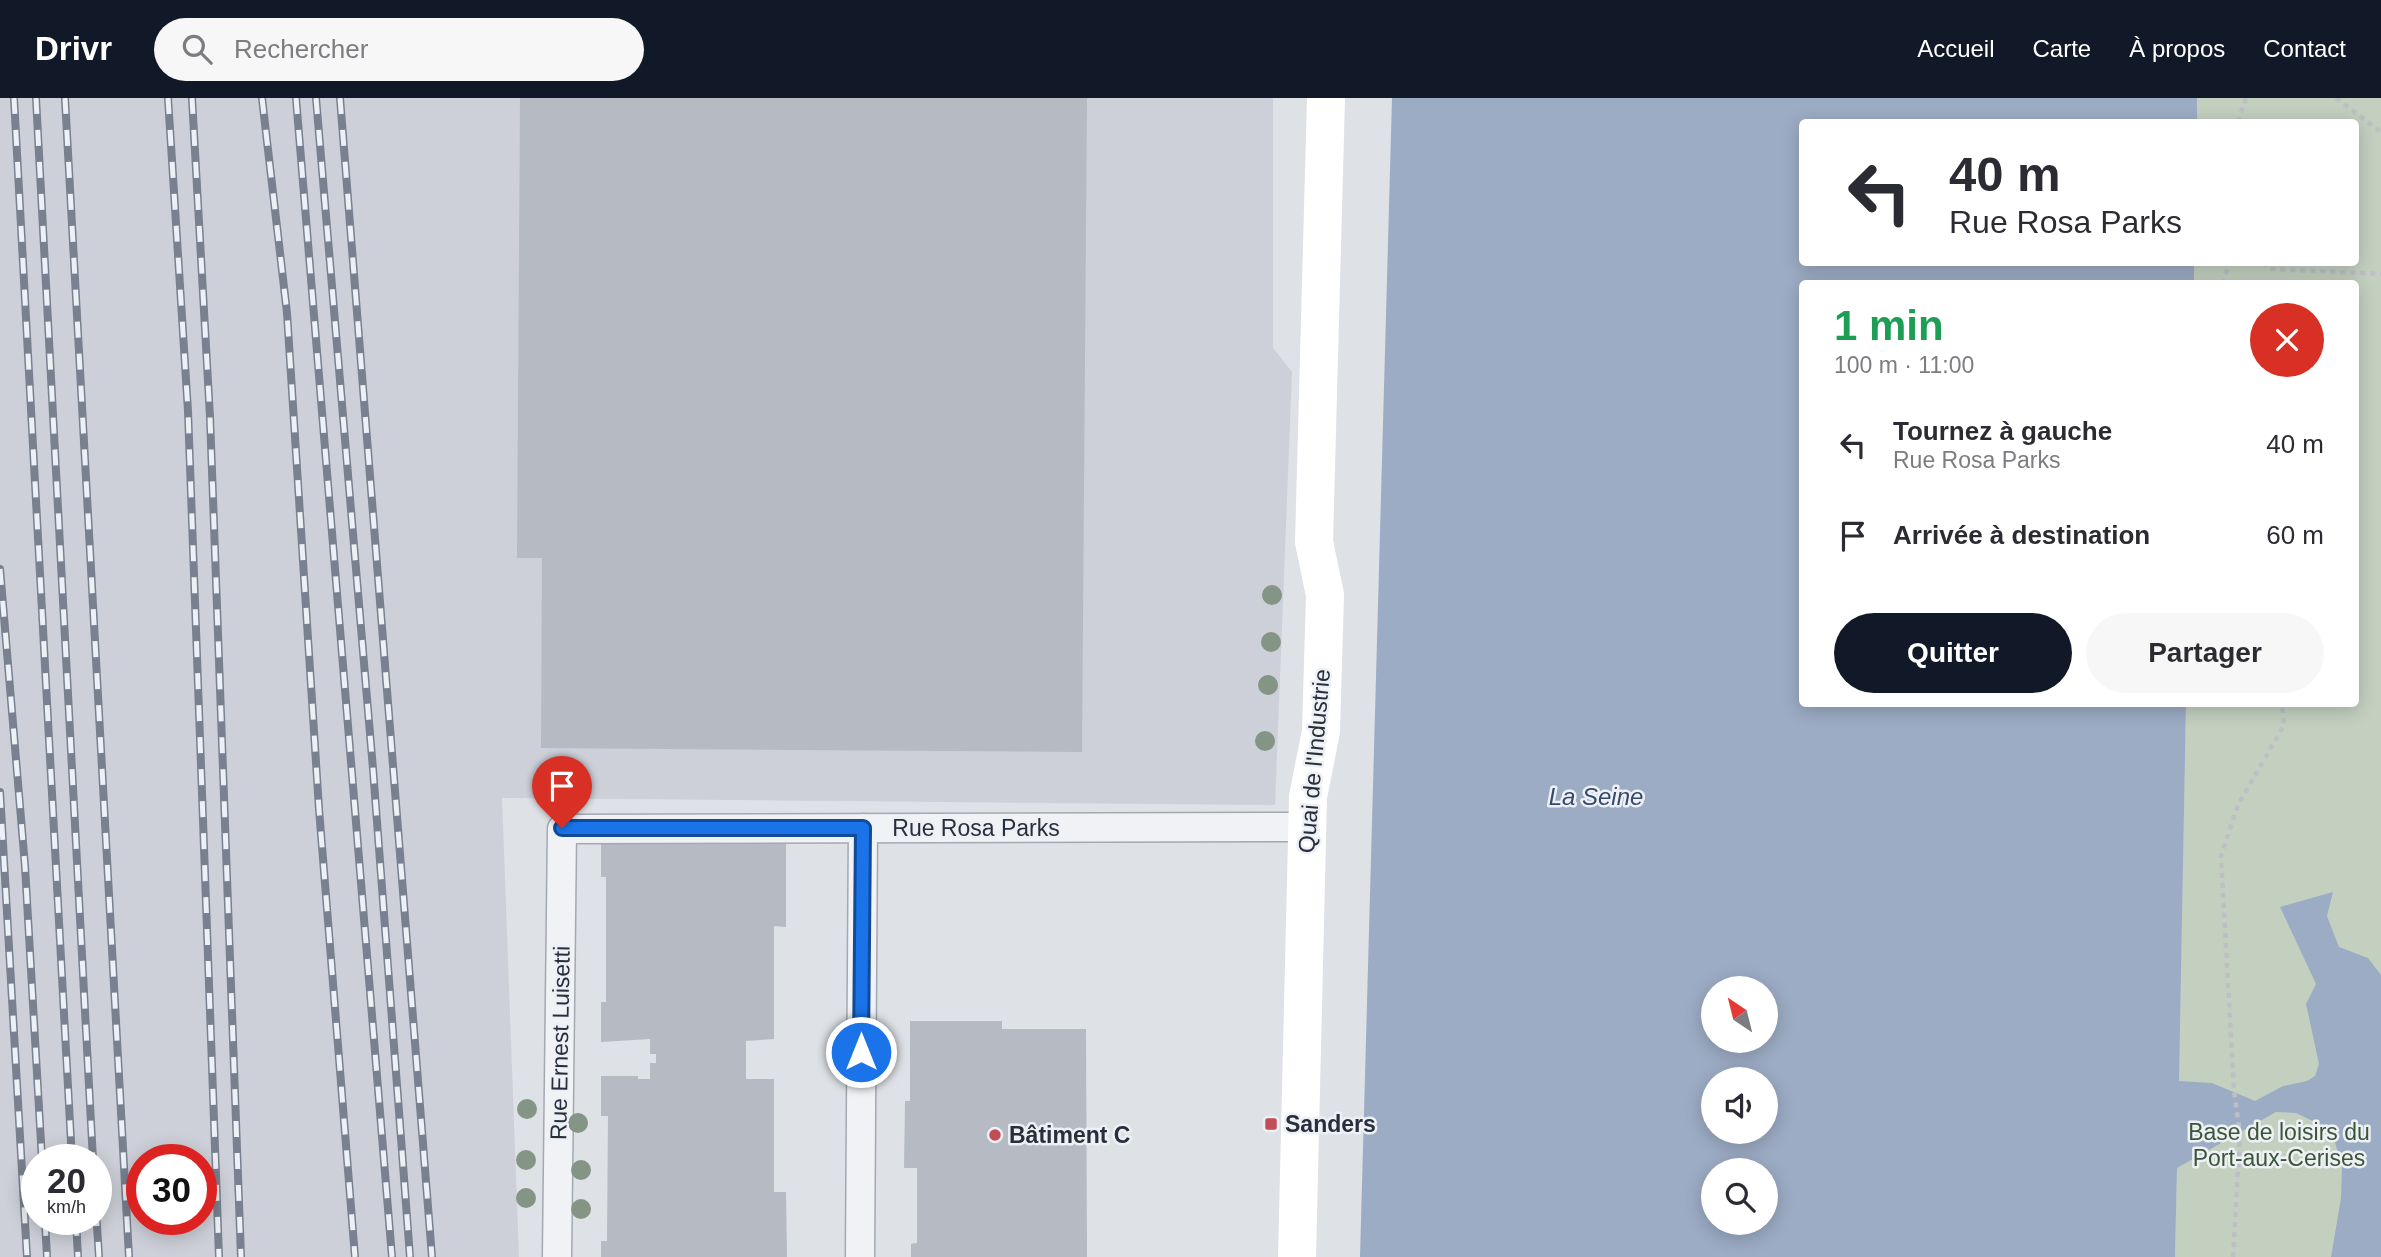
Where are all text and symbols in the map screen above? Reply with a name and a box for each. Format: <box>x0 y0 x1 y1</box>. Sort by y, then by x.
search box <box>154 18 644 81</box>
text: Drivr <box>35 30 112 67</box>
icon: search <box>178 30 216 68</box>
text: Rechercher <box>234 34 368 64</box>
text: Accueil <box>1917 35 1995 62</box>
text: Carte <box>2033 35 2091 62</box>
text: À propos <box>2129 35 2225 62</box>
text: Contact <box>2263 35 2346 62</box>
icon: left <box>1834 147 1925 238</box>
text: 40 m <box>1949 147 2061 201</box>
text: Rue Rosa Parks <box>1949 204 2182 240</box>
text: 1 min <box>1834 302 1944 349</box>
button: close <box>2250 303 2324 377</box>
text: 100 m · 11:00 <box>1834 352 1974 378</box>
text: Tournez à gauche <box>1893 416 2112 446</box>
icon: left <box>1834 426 1872 464</box>
text: 40 m <box>2266 429 2324 459</box>
text: Rue Rosa Parks <box>1893 447 2060 473</box>
icon: arrive <box>1834 517 1872 555</box>
text: Arrivée à destination <box>1893 520 2150 550</box>
text: 60 m <box>2266 520 2324 550</box>
button: Quitter <box>1834 613 2072 693</box>
button: Partager <box>2086 613 2324 693</box>
street label: Quai de l'Industrie <box>1293 668 1335 854</box>
pin <box>532 756 592 828</box>
icon: arrive <box>543 767 581 805</box>
water label: La Seine <box>1549 783 1643 810</box>
street label: Rue Rosa Parks <box>892 815 1060 841</box>
street label: Rue Ernest Luisetti <box>545 946 575 1140</box>
north arrow <box>1701 976 1778 1054</box>
map controls <box>1701 976 1778 1235</box>
position arrow <box>824 1015 898 1089</box>
button: sound <box>1701 1067 1778 1144</box>
place label: Sanders <box>1285 1111 1376 1137</box>
marker: Sanders <box>1263 1116 1279 1132</box>
park label: Base de loisirs du Port-aux-Cerises <box>2188 1119 2370 1171</box>
place label: Bâtiment C <box>1009 1122 1130 1148</box>
marker: Bâtiment C <box>987 1127 1003 1143</box>
speed limit sign: 30 <box>126 1144 217 1235</box>
button: search <box>1701 1158 1778 1235</box>
text: 20 <box>47 1161 86 1200</box>
text: km/h <box>47 1197 86 1217</box>

